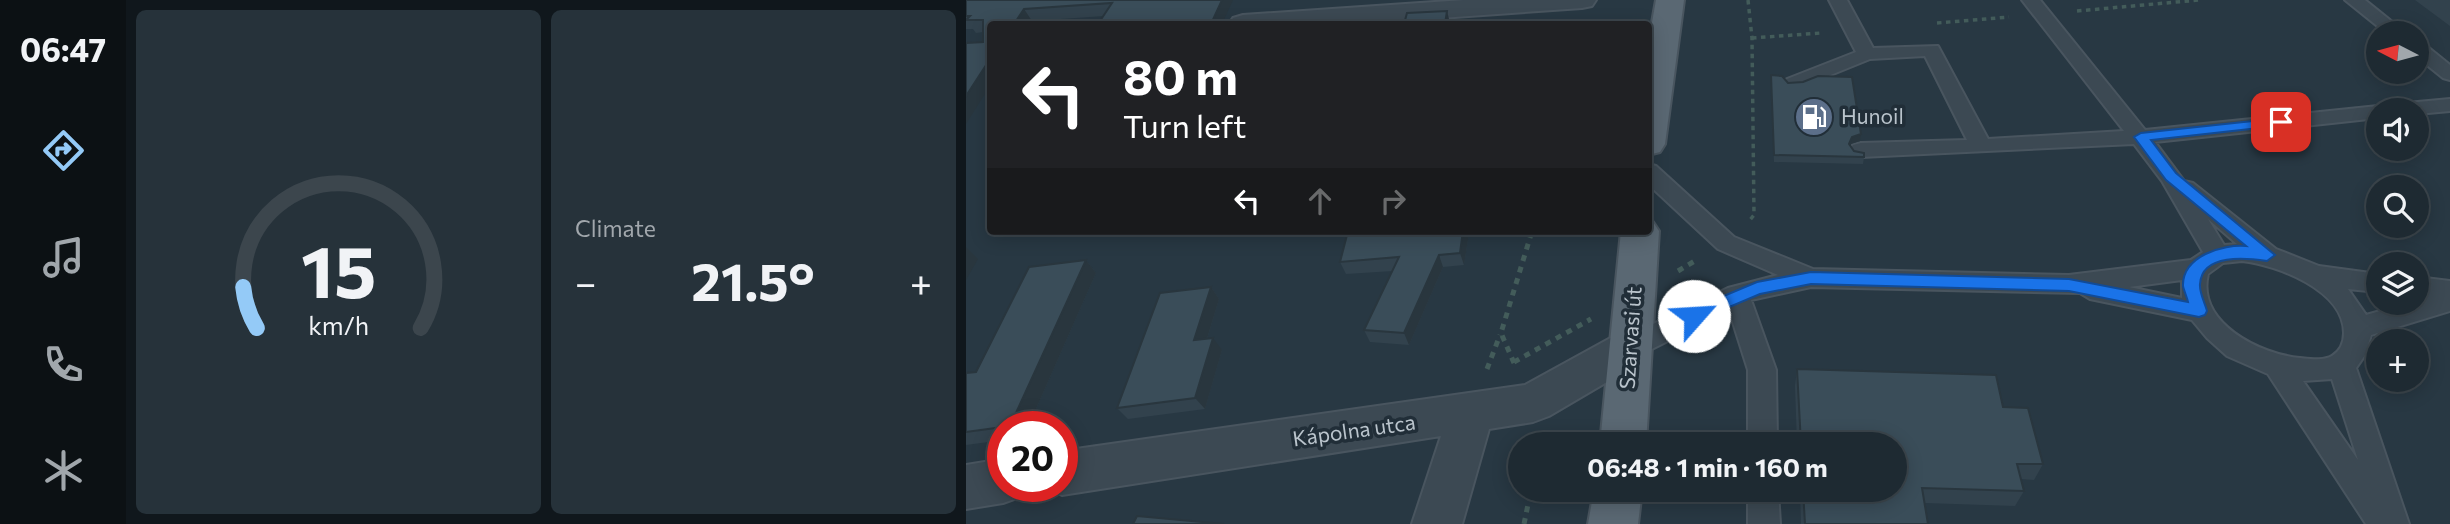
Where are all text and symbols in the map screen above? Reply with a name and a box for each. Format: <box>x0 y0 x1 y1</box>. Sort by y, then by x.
north arrow <box>2366 21 2429 84</box>
map controls <box>2366 21 2429 392</box>
text: 06:47 <box>20 29 106 69</box>
text: 80 m <box>1123 45 1238 105</box>
icon: left <box>1008 49 1099 140</box>
pin <box>2251 92 2311 152</box>
fuel station icon: Hunoil <box>1793 96 1835 138</box>
button: sound <box>2366 98 2429 161</box>
place label: Hunoil <box>1841 103 1904 128</box>
icon: arrive <box>2262 103 2300 141</box>
text: Turn left <box>1123 105 1247 145</box>
icon: directions <box>39 126 88 175</box>
button: search <box>2366 175 2429 238</box>
icon: left <box>1228 182 1266 220</box>
icon: ahead <box>1301 182 1339 220</box>
icon: right <box>1374 182 1412 220</box>
text: Climate <box>575 214 656 242</box>
text: 15 <box>301 224 376 313</box>
icon: music <box>39 233 88 282</box>
text: 21.5° <box>691 248 815 312</box>
button: layers <box>2366 252 2429 315</box>
text: − <box>575 258 597 305</box>
text: + <box>910 258 932 305</box>
position arrow <box>1657 279 1731 353</box>
street label: Szarvasi út <box>1613 286 1646 390</box>
text: km/h <box>308 310 369 340</box>
button: + <box>2366 329 2429 392</box>
icon: phone <box>39 340 88 389</box>
street label: Kápolna utca <box>1291 409 1417 451</box>
speed limit sign: 20 <box>987 411 1078 502</box>
icon: climate <box>39 446 88 495</box>
text: 06:48 · 1 min · 160 m <box>1587 451 1828 482</box>

